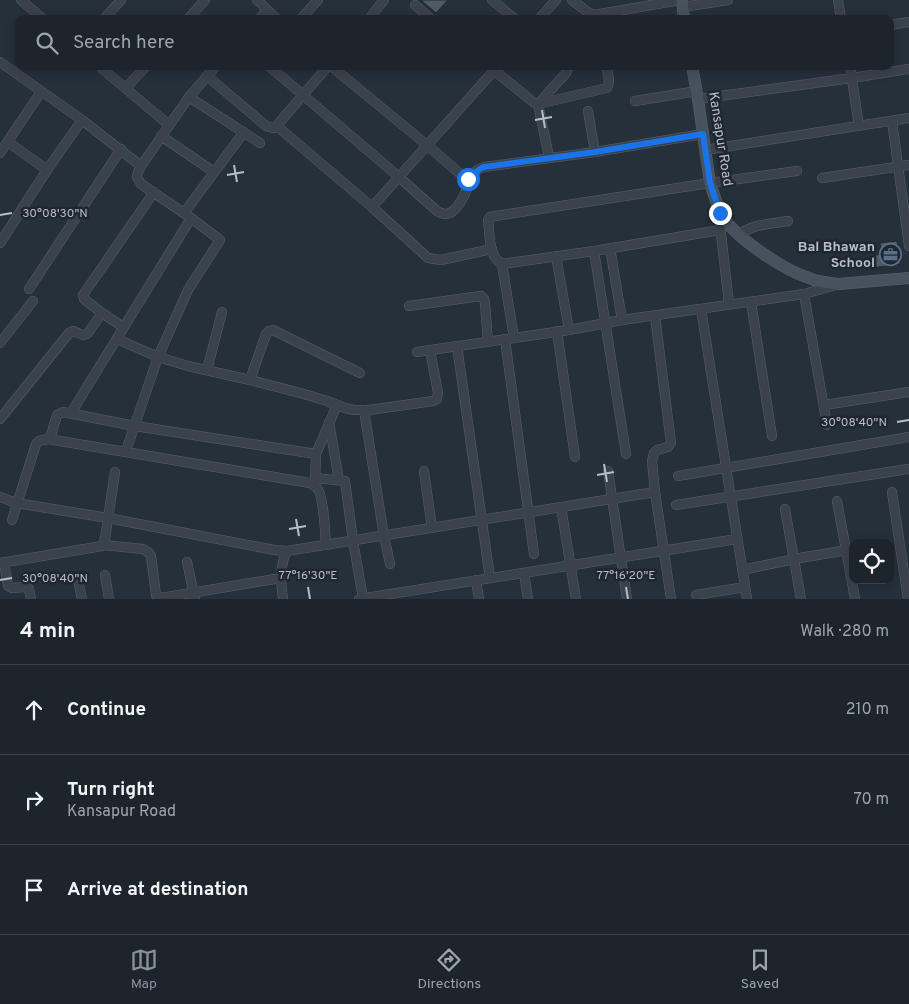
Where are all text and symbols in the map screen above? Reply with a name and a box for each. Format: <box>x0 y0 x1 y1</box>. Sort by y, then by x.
search box <box>15 15 894 70</box>
icon: search <box>33 29 61 57</box>
text: Search here <box>73 31 175 55</box>
street label: Kansapur Road <box>704 91 736 187</box>
route start <box>457 168 480 191</box>
route end <box>709 202 732 225</box>
text: 30°08'30"N <box>22 206 88 222</box>
place label: Bal Bhawan School <box>798 239 875 272</box>
office icon: Bal Bhawan School <box>879 243 903 267</box>
text: 30°08'40"N <box>821 415 887 431</box>
map controls <box>849 539 894 584</box>
button: locate <box>849 539 894 584</box>
text: 77°16'30"E <box>279 568 337 584</box>
text: 77°16'20"E <box>596 568 656 584</box>
text: 30°08'40"N <box>22 571 88 587</box>
text: 4 min <box>20 618 76 645</box>
text: Walk · 280 m <box>800 622 889 642</box>
icon: ahead <box>20 696 48 724</box>
text: Continue <box>67 698 146 722</box>
text: 210 m <box>846 700 889 720</box>
text: Turn right <box>67 778 155 802</box>
icon: right <box>20 786 48 814</box>
text: 70 m <box>854 790 889 810</box>
text: Kansapur Road <box>67 802 176 822</box>
icon: arrive <box>20 876 48 904</box>
text: Arrive at destination <box>67 878 248 902</box>
tab: Map <box>130 946 158 993</box>
tab: Directions <box>417 946 481 993</box>
tab: Saved <box>741 946 779 993</box>

